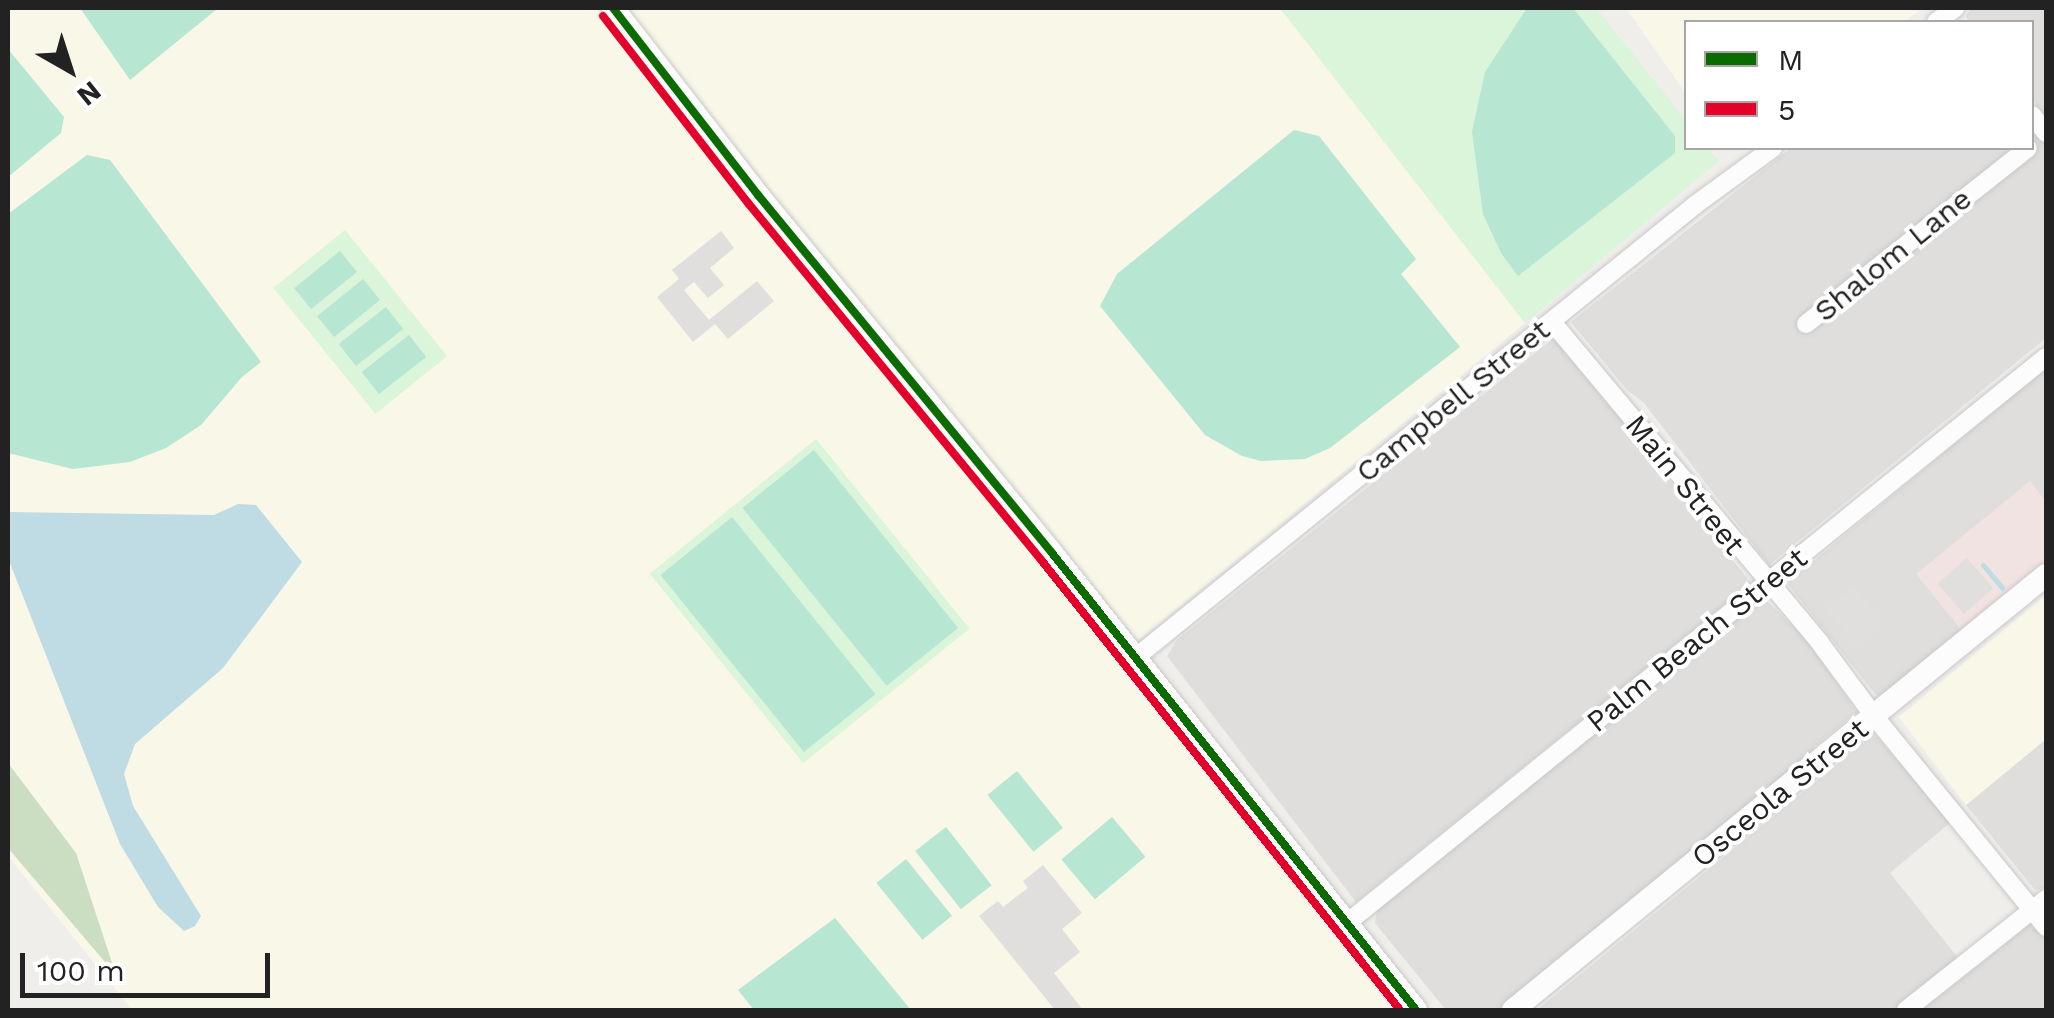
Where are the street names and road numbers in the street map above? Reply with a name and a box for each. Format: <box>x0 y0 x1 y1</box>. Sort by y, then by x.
street label: Shalom Lane <box>1807 181 1979 329</box>
street label: Campbell Street <box>1348 312 1558 490</box>
street label: Main Street <box>1618 408 1752 562</box>
street label: Palm Beach Street <box>1580 540 1814 740</box>
street label: Osceola Street <box>1684 711 1876 875</box>

